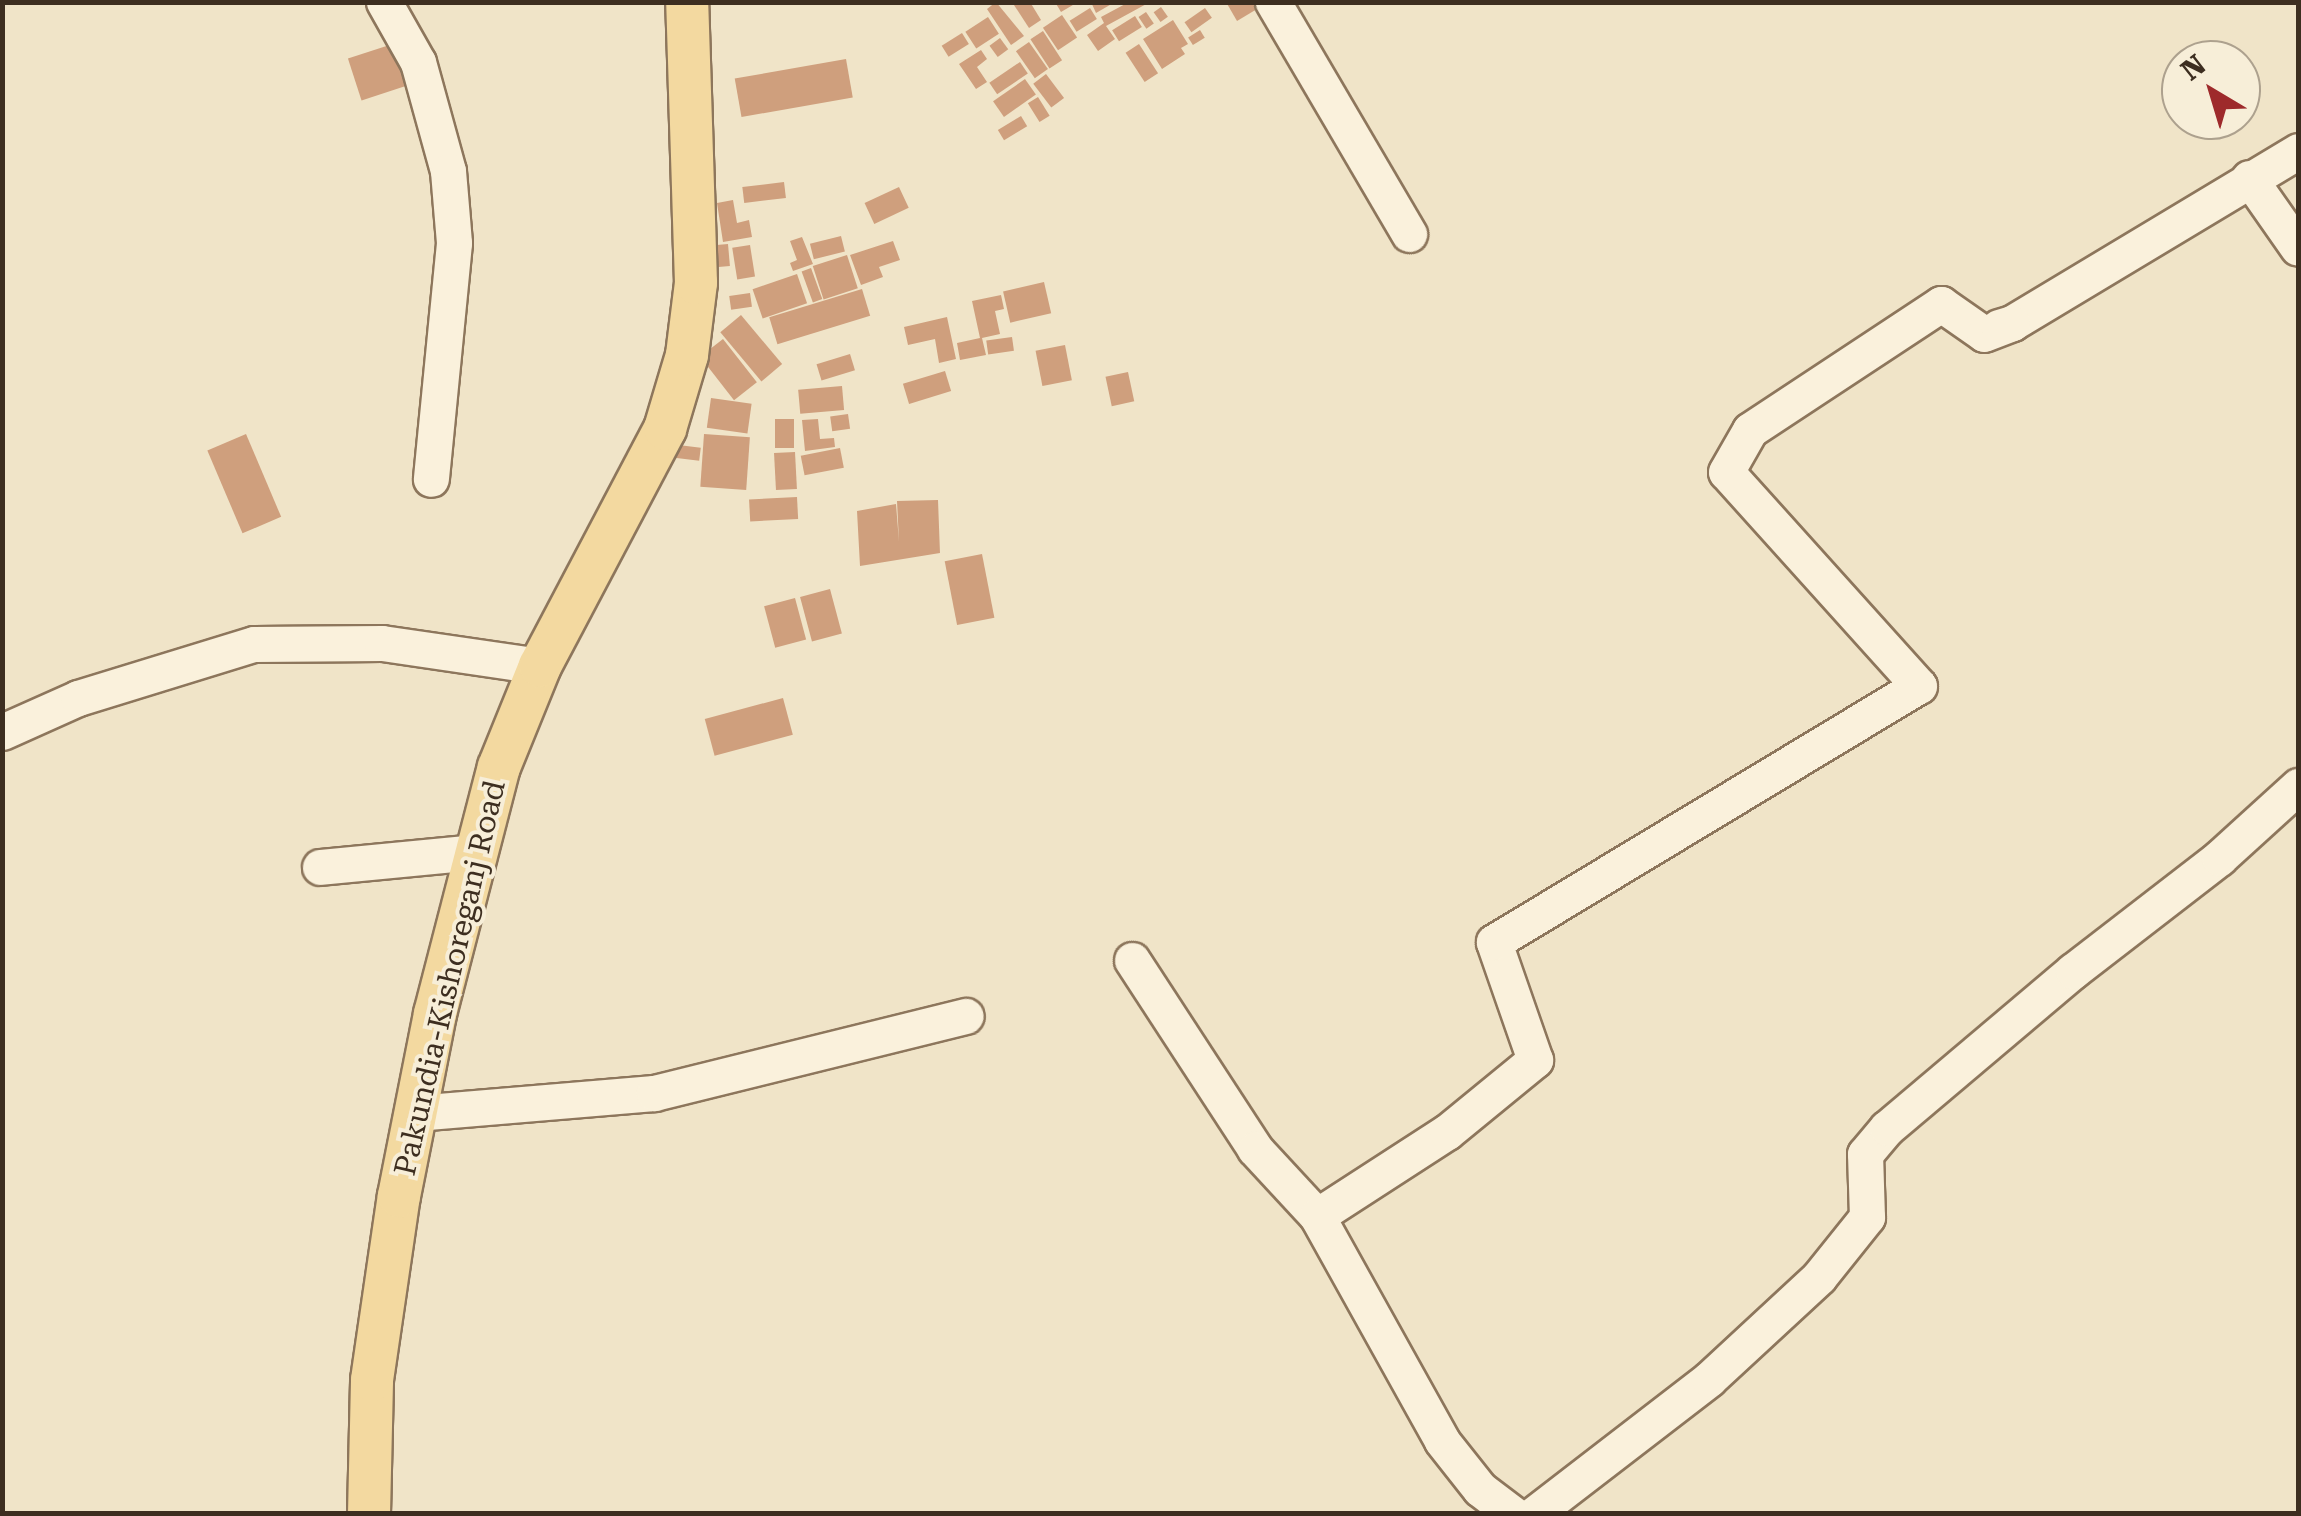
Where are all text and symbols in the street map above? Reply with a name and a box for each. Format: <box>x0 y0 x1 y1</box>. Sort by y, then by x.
north arrow <box>2161 40 2261 140</box>
text: N <box>2175 48 2212 87</box>
street label: Pakundia-Kishoreganj Road <box>387 777 513 1179</box>

